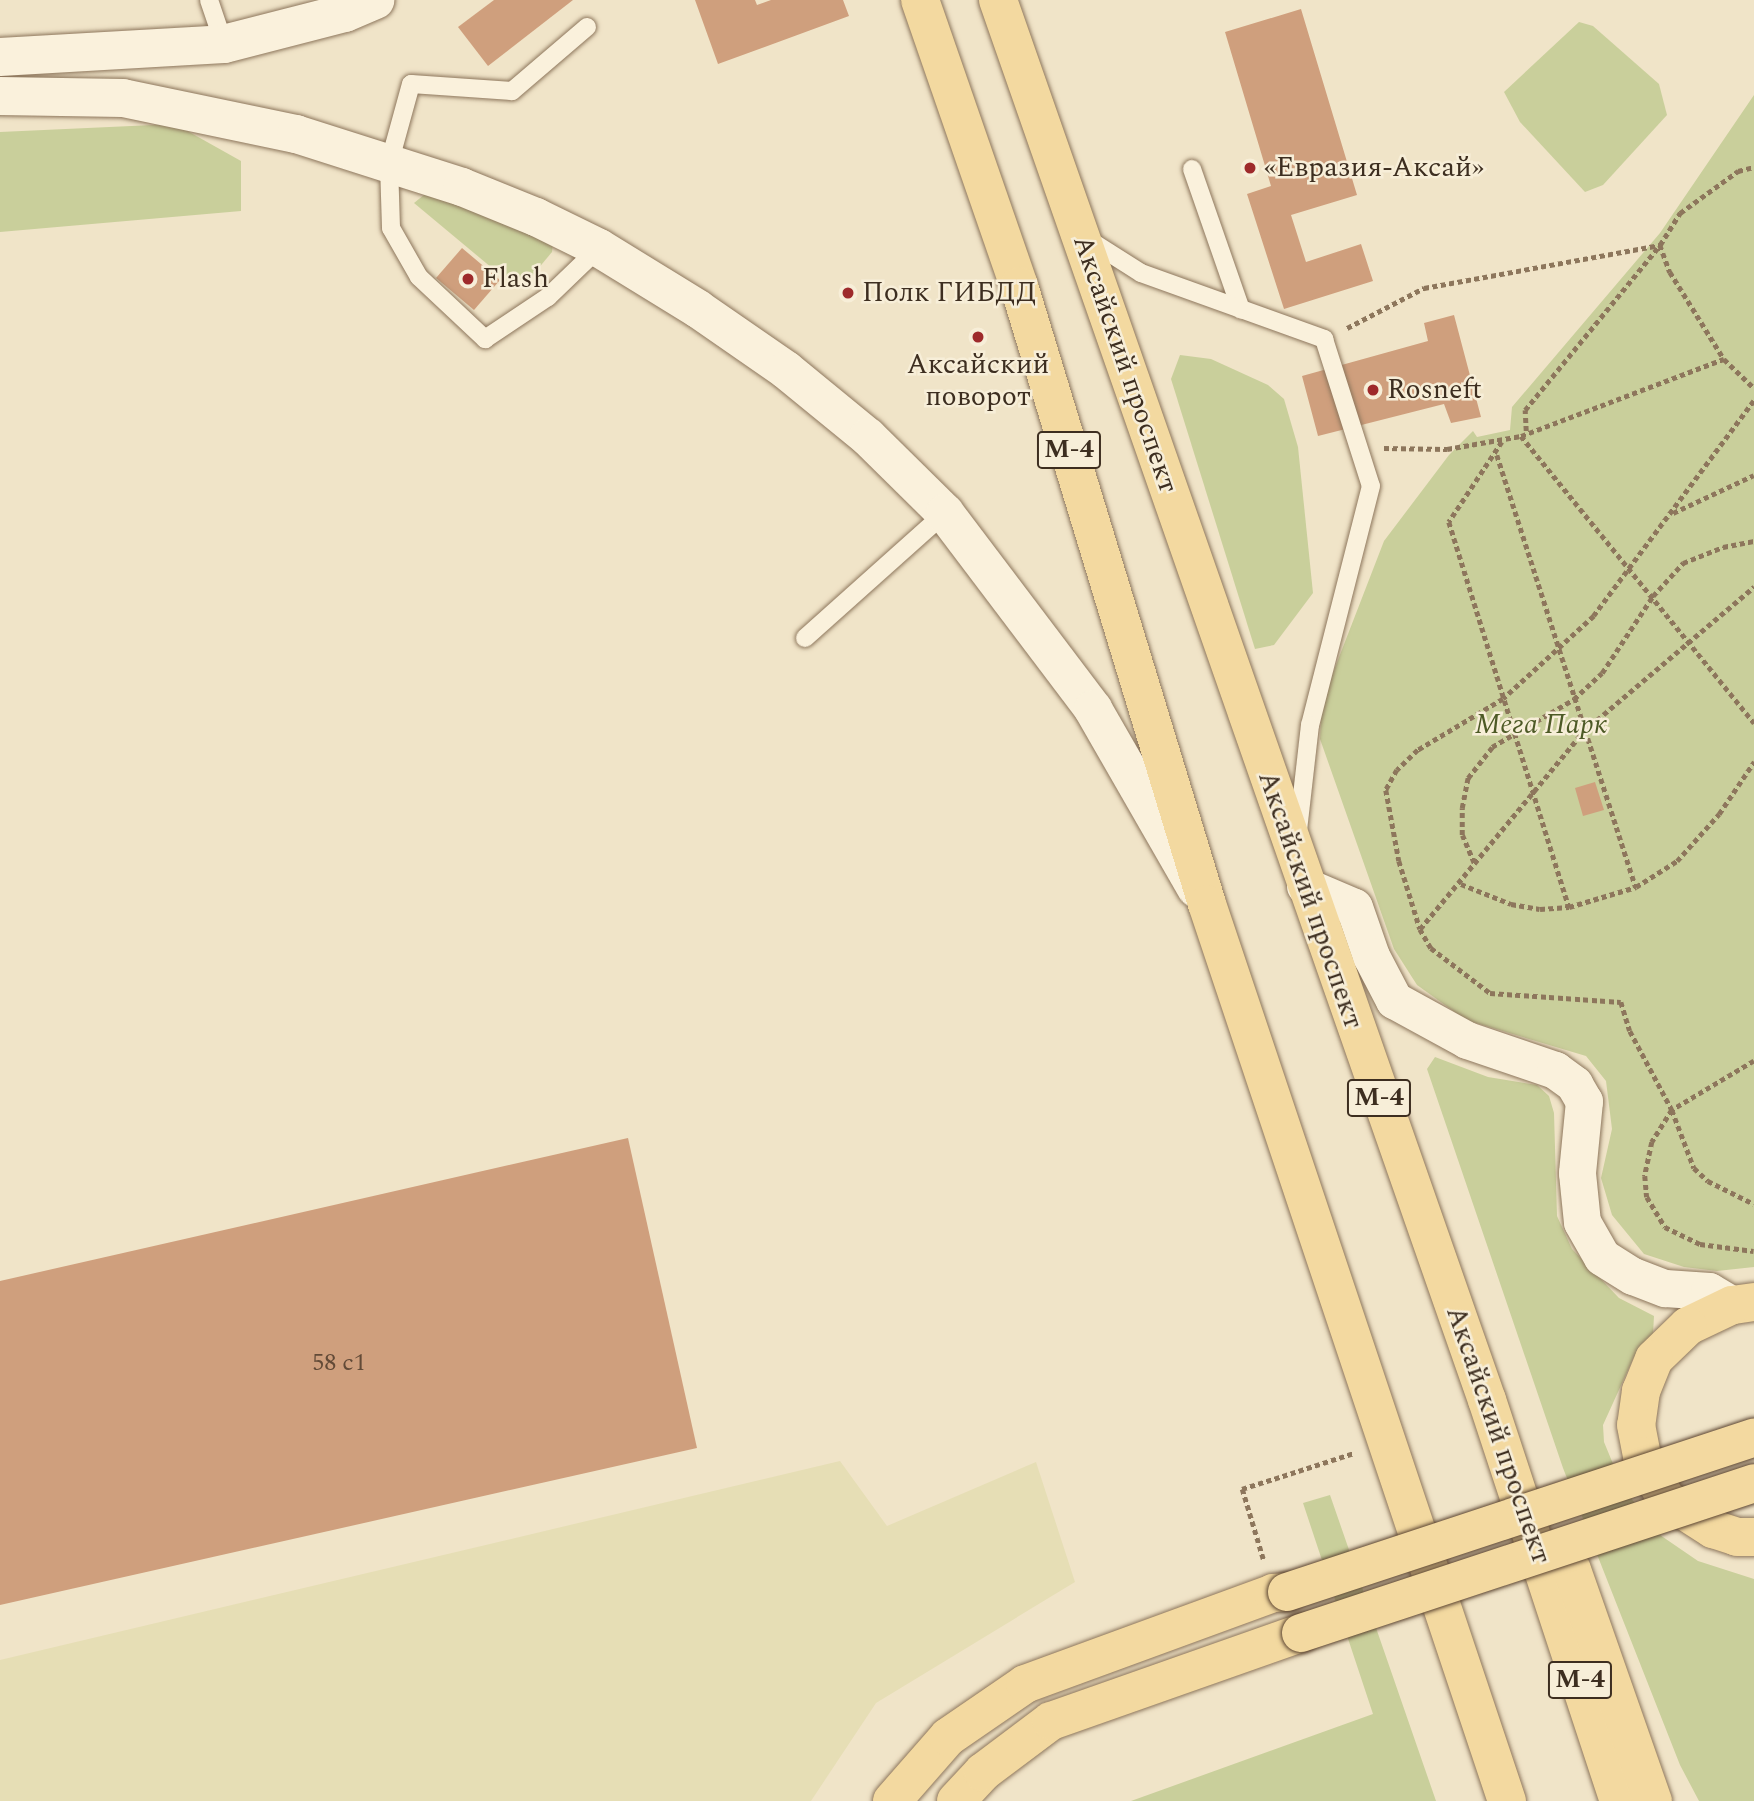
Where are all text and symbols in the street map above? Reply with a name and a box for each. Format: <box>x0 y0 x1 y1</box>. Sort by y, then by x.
place label: «Евразия-Аксай» <box>1264 151 1484 185</box>
marker: «Евразия-Аксай» <box>1242 160 1258 176</box>
street label: Аксайский проспект <box>1065 231 1185 497</box>
place label: Flash <box>482 262 549 296</box>
marker: Flash <box>460 271 476 287</box>
place label: Полк ГИБДД <box>862 276 1036 310</box>
marker: Полк ГИБДД <box>840 285 856 301</box>
marker: Аксайский поворот <box>970 329 986 345</box>
place label: Аксайский поворот <box>907 348 1049 414</box>
place label: Rosneft <box>1387 373 1482 407</box>
marker: Rosneft <box>1365 382 1381 398</box>
road number: М-4 <box>1036 428 1102 472</box>
park label: Мега Парк <box>1475 708 1607 742</box>
street label: Аксайский проспект <box>1250 767 1370 1033</box>
road number: М-4 <box>1346 1076 1412 1120</box>
street label: Аксайский проспект <box>1438 1302 1558 1568</box>
house number: 58 с1 <box>312 1350 366 1378</box>
road number: М-4 <box>1547 1658 1613 1702</box>

